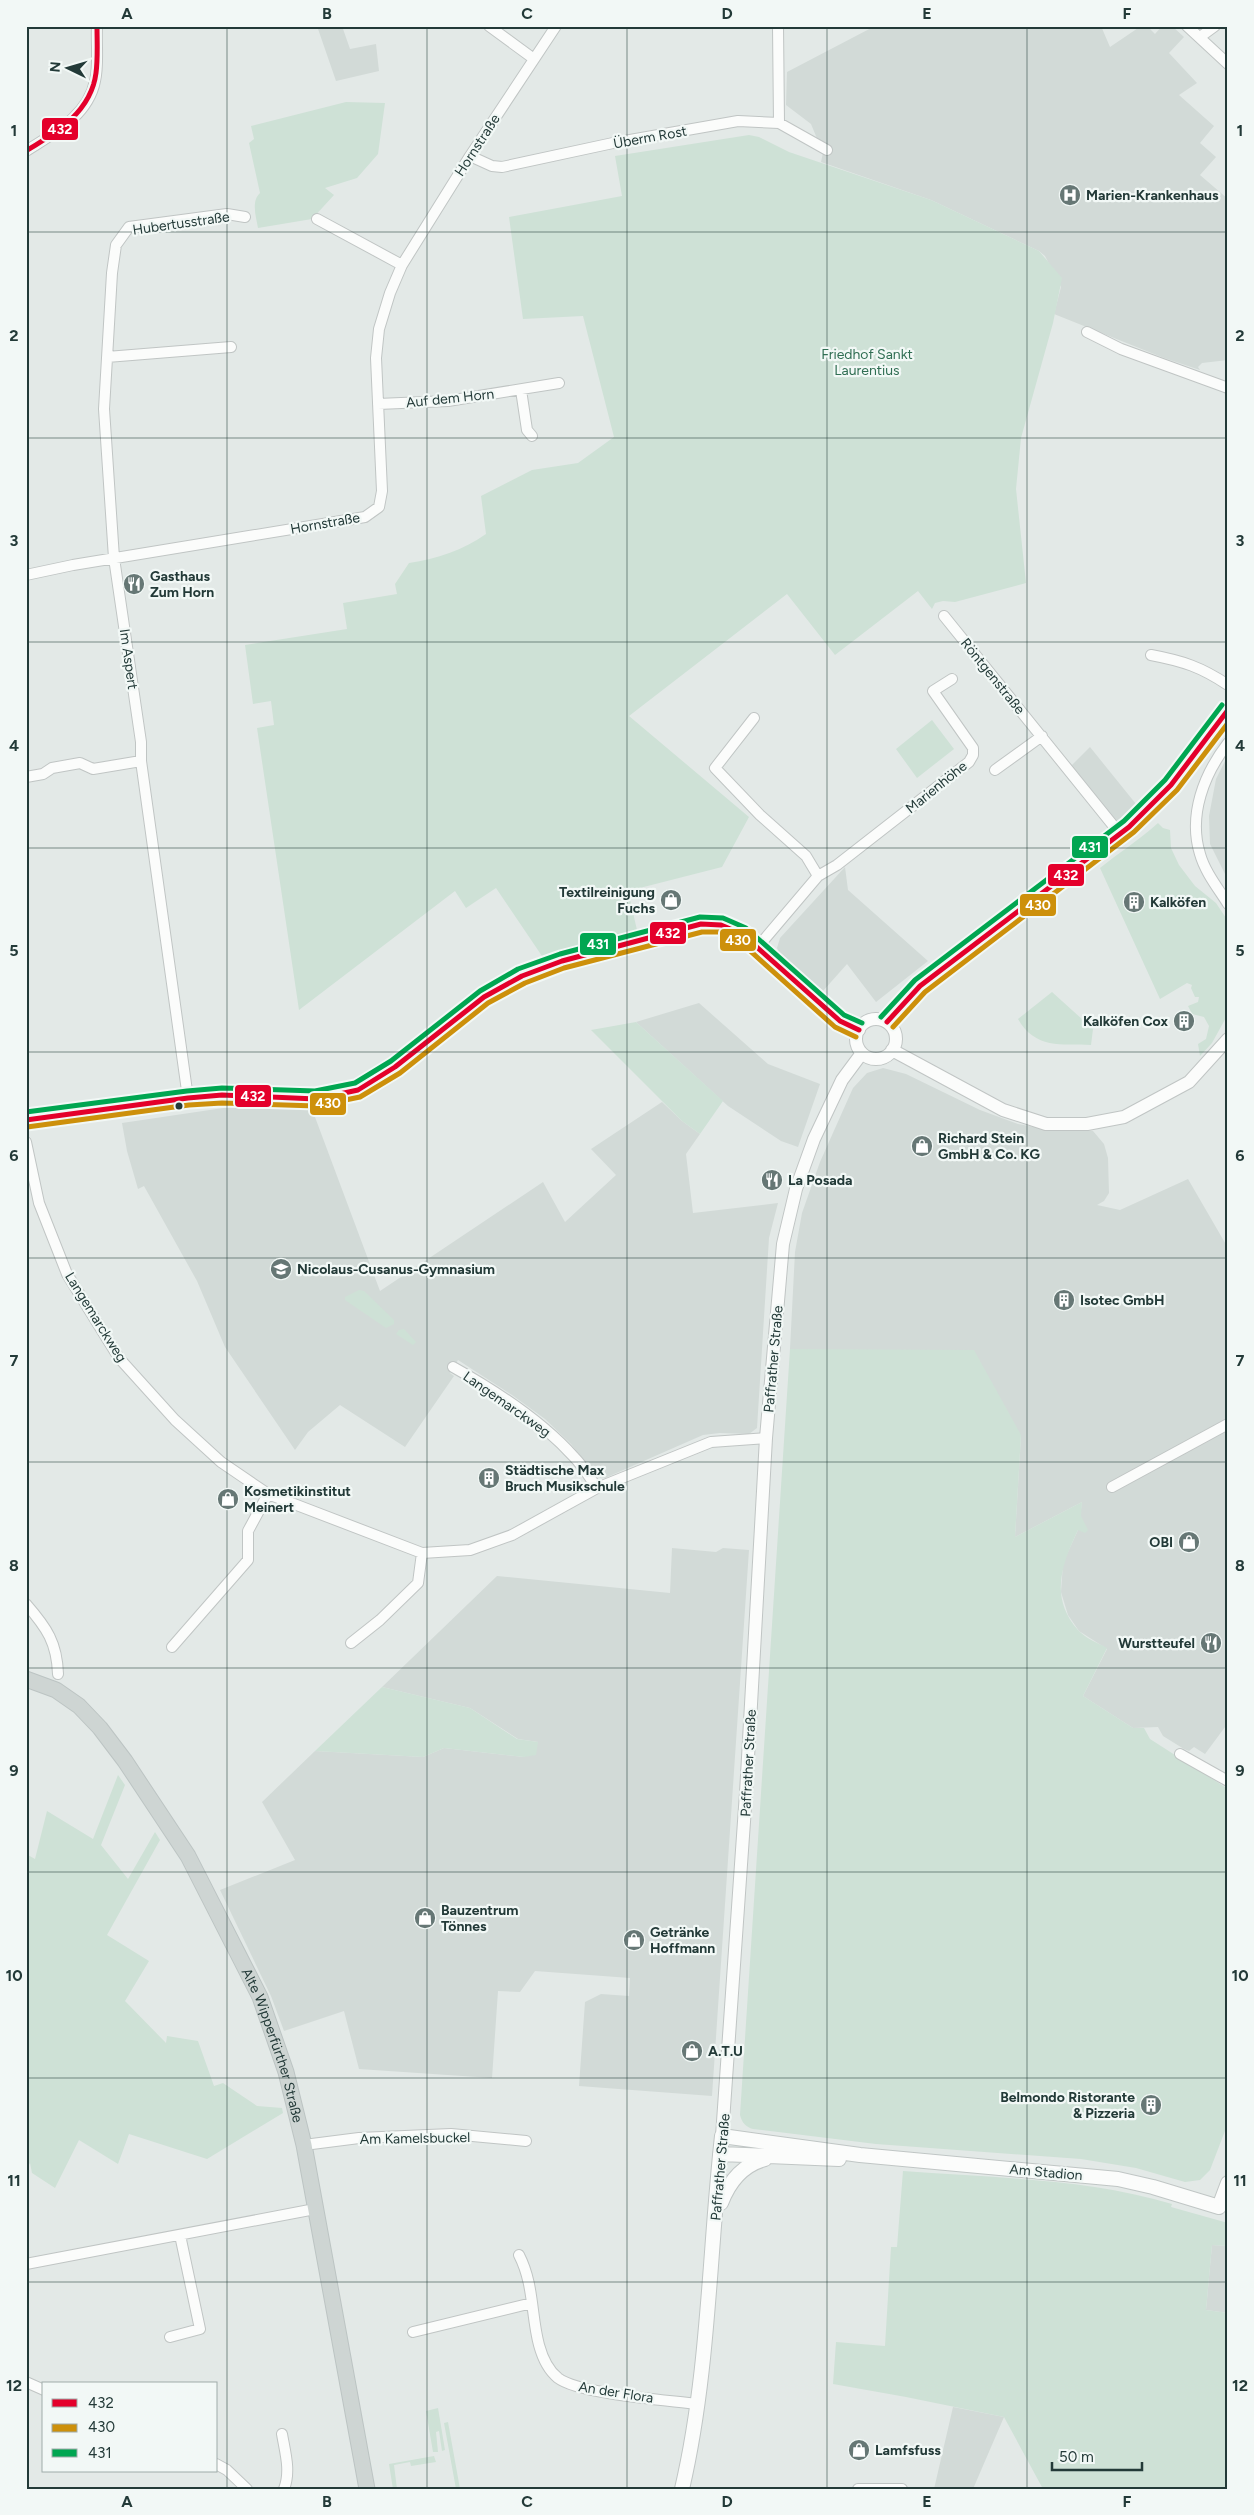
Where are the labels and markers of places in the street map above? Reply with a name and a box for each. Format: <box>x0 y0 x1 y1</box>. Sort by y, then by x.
hospital icon: Marien-Krankenhaus <box>1058 183 1082 207</box>
place label: Marien-Krankenhaus <box>1086 187 1219 204</box>
place label: Gasthaus Zum Horn <box>150 568 214 601</box>
restaurant icon: Gasthaus Zum Horn <box>122 572 146 596</box>
place label: Textilreinigung Fuchs <box>559 884 655 917</box>
shop icon: Textilreinigung Fuchs <box>659 888 683 912</box>
building icon: Kalköfen <box>1122 890 1146 914</box>
place label: Kalköfen <box>1150 894 1206 911</box>
building icon: Kalköfen Cox <box>1172 1009 1196 1033</box>
place label: Kalköfen Cox <box>1083 1013 1168 1030</box>
unlabelled marker <box>174 1101 184 1111</box>
place label: Richard Stein GmbH & Co. KG <box>938 1130 1041 1163</box>
shop icon: Richard Stein GmbH & Co. KG <box>910 1134 934 1158</box>
restaurant icon: La Posada <box>760 1168 784 1192</box>
place label: La Posada <box>788 1172 853 1189</box>
school or university icon: Nicolaus-Cusanus-Gymnasium <box>269 1257 293 1281</box>
place label: Nicolaus-Cusanus-Gymnasium <box>297 1261 495 1278</box>
building icon: Isotec GmbH <box>1052 1288 1076 1312</box>
place label: Isotec GmbH <box>1080 1292 1164 1309</box>
place label: Städtische Max Bruch Musikschule <box>505 1462 625 1495</box>
building icon: Städtische Max Bruch Musikschule <box>477 1466 501 1490</box>
place label: Kosmetikinstitut Meinert <box>244 1483 351 1516</box>
shop icon: Kosmetikinstitut Meinert <box>216 1487 240 1511</box>
shop icon: OBI <box>1177 1530 1201 1554</box>
place label: OBI <box>1149 1534 1173 1551</box>
restaurant icon: Wurstteufel <box>1199 1631 1223 1655</box>
place label: Wurstteufel <box>1118 1635 1195 1652</box>
place label: Bauzentrum Tönnes <box>441 1902 518 1935</box>
shop icon: Bauzentrum Tönnes <box>413 1906 437 1930</box>
place label: Getränke Hoffmann <box>650 1924 715 1957</box>
shop icon: Getränke Hoffmann <box>622 1928 646 1952</box>
shop icon: A.T.U <box>680 2039 704 2063</box>
place label: A.T.U <box>708 2043 743 2060</box>
place label: Belmondo Ristorante & Pizzeria <box>1000 2089 1135 2122</box>
building icon: Belmondo Ristorante & Pizzeria <box>1139 2093 1163 2117</box>
shop icon: Lamfsfuss <box>847 2438 871 2462</box>
place label: Lamfsfuss <box>875 2442 941 2459</box>

